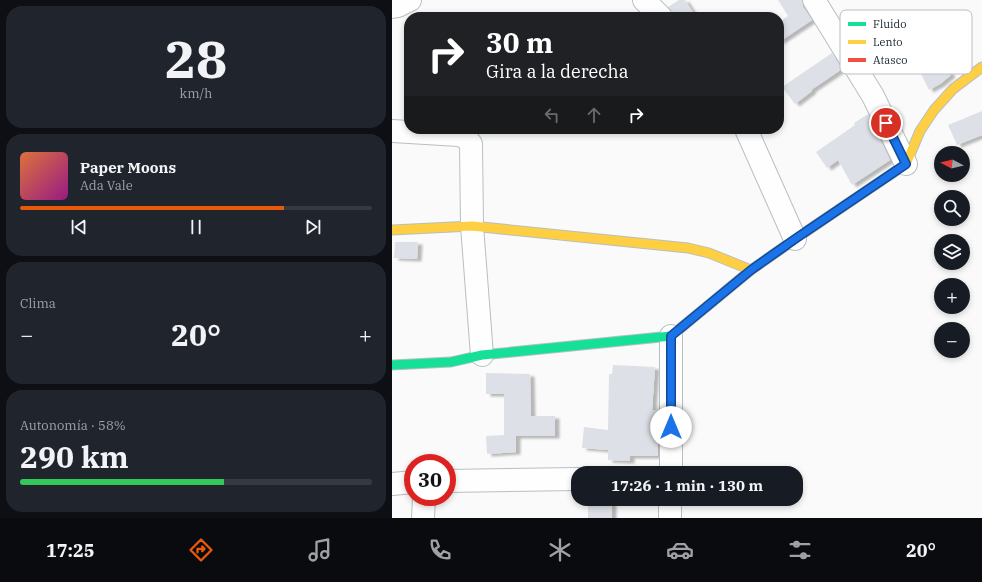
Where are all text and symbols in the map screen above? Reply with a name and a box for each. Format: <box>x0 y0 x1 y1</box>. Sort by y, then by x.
legend <box>840 10 972 74</box>
text: Fluido <box>873 17 906 31</box>
text: 30 m <box>486 24 553 61</box>
text: 28 <box>165 25 227 92</box>
icon: right <box>420 28 472 80</box>
text: Lento <box>873 35 903 49</box>
text: Atasco <box>873 53 907 67</box>
text: Gira a la derecha <box>486 60 629 83</box>
text: km/h <box>180 85 212 102</box>
icon: left <box>541 104 563 126</box>
icon: ahead <box>583 104 605 126</box>
icon: right <box>625 104 647 126</box>
pin <box>869 106 903 140</box>
icon: arrive <box>875 112 897 134</box>
north arrow <box>934 146 970 182</box>
map controls <box>934 146 970 358</box>
text: Paper Moons <box>80 158 176 177</box>
text: Ada Vale <box>80 177 133 194</box>
button: search <box>934 190 970 226</box>
icon: previous <box>68 216 90 238</box>
icon: pause <box>185 216 207 238</box>
icon: next <box>302 216 324 238</box>
button: layers <box>934 234 970 270</box>
button: + <box>934 278 970 314</box>
text: Clima <box>20 295 56 312</box>
text: 20° <box>171 315 221 354</box>
text: − <box>20 320 33 349</box>
text: + <box>359 320 372 349</box>
button: − <box>934 322 970 358</box>
position arrow <box>650 406 692 448</box>
text: Autonomía · 58% <box>20 417 126 434</box>
text: 290 km <box>20 437 129 476</box>
speed limit sign: 30 <box>404 454 456 506</box>
text: 17:26 · 1 min · 130 m <box>611 476 763 495</box>
icon: directions <box>187 536 215 564</box>
icon: music <box>306 536 334 564</box>
icon: phone <box>426 536 454 564</box>
icon: climate <box>546 536 574 564</box>
icon: car <box>666 536 694 564</box>
icon: filters <box>786 536 814 564</box>
text: 17:25 <box>46 539 95 562</box>
text: 20° <box>906 539 936 562</box>

